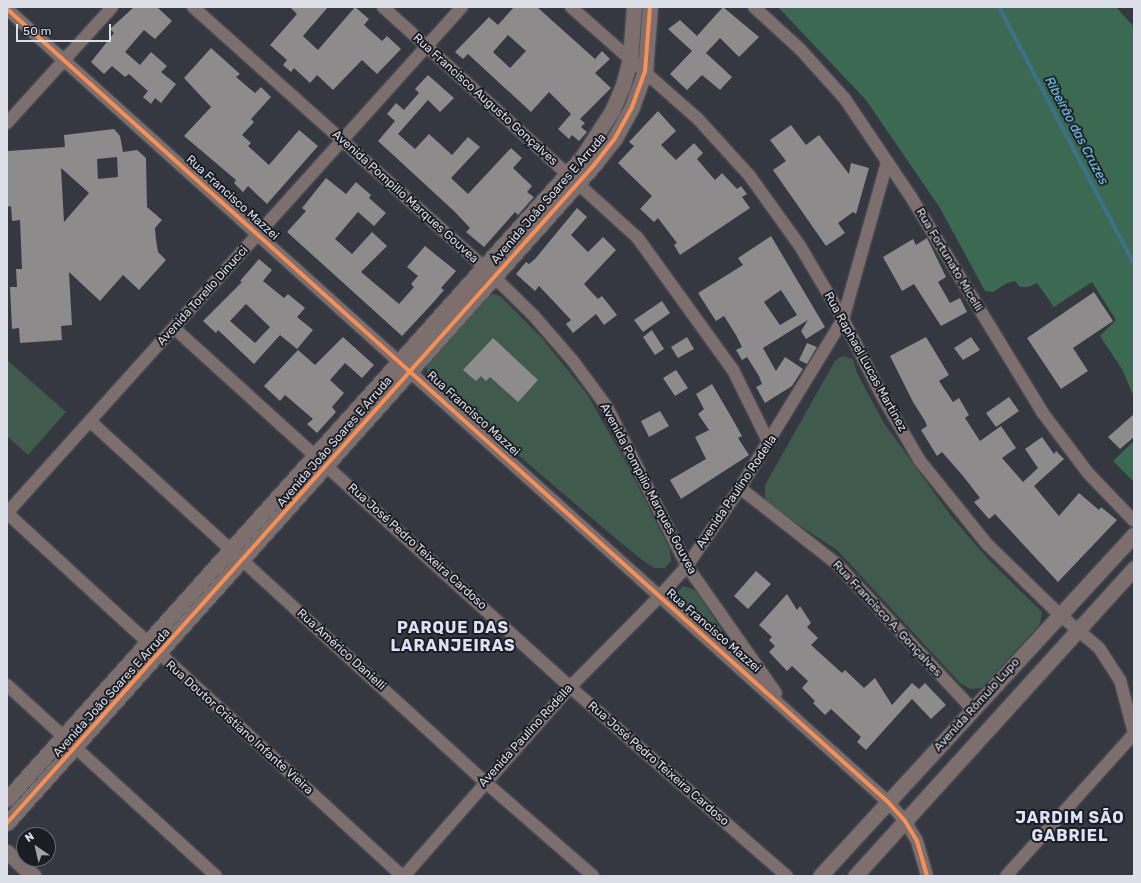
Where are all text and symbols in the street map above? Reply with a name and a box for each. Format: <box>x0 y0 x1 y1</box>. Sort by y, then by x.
scale bar <box>18 16 113 42</box>
text: 50 m <box>23 24 51 38</box>
street label: Rua Francisco Augusto Gonçalves <box>410 31 560 169</box>
water label: Ribeirão das Cruzes <box>1041 74 1111 188</box>
street label: Avenida Pompilio Marques Gouvea <box>329 128 481 266</box>
street label: Avenida João Soares E Arruda <box>488 131 610 267</box>
street label: Rua Francisco Mazzei <box>183 153 281 243</box>
street label: Rua Fortunato Micelli <box>913 206 985 314</box>
street label: Avenida Torello Dinucci <box>154 243 252 349</box>
street label: Rua Raphael Lucas Martinez <box>821 290 909 434</box>
street label: Rua Francisco Mazzei <box>424 369 522 459</box>
street label: Avenida João Soares E Arruda <box>274 374 396 510</box>
street label: Avenida Pompilio Marques Gouvea <box>597 401 699 577</box>
street label: Avenida Paulino Rodella <box>694 433 780 551</box>
street label: Rua José Pedro Teixeira Cardoso <box>345 481 489 613</box>
street label: Rua Francisco A. Gonçalves <box>829 558 945 680</box>
street label: Rua Francisco Mazzei <box>663 586 763 676</box>
street label: Rua Américo Danielli <box>294 606 388 694</box>
district label: PARQUE DAS LARANJEIRAS <box>390 618 516 656</box>
street label: Avenida João Soares E Arruda <box>50 626 174 760</box>
street label: Avenida Rômulo Lupo <box>931 655 1023 755</box>
street label: Rua Doutor Cristiano Infante Vieira <box>162 658 316 798</box>
street label: Avenida Paulino Rodella <box>476 682 576 790</box>
street label: Rua José Pedro Teixeira Cardoso <box>585 699 731 829</box>
district label: JARDIM SÃO GABRIEL <box>1015 808 1125 846</box>
north arrow <box>16 827 56 867</box>
text: N <box>23 830 36 845</box>

